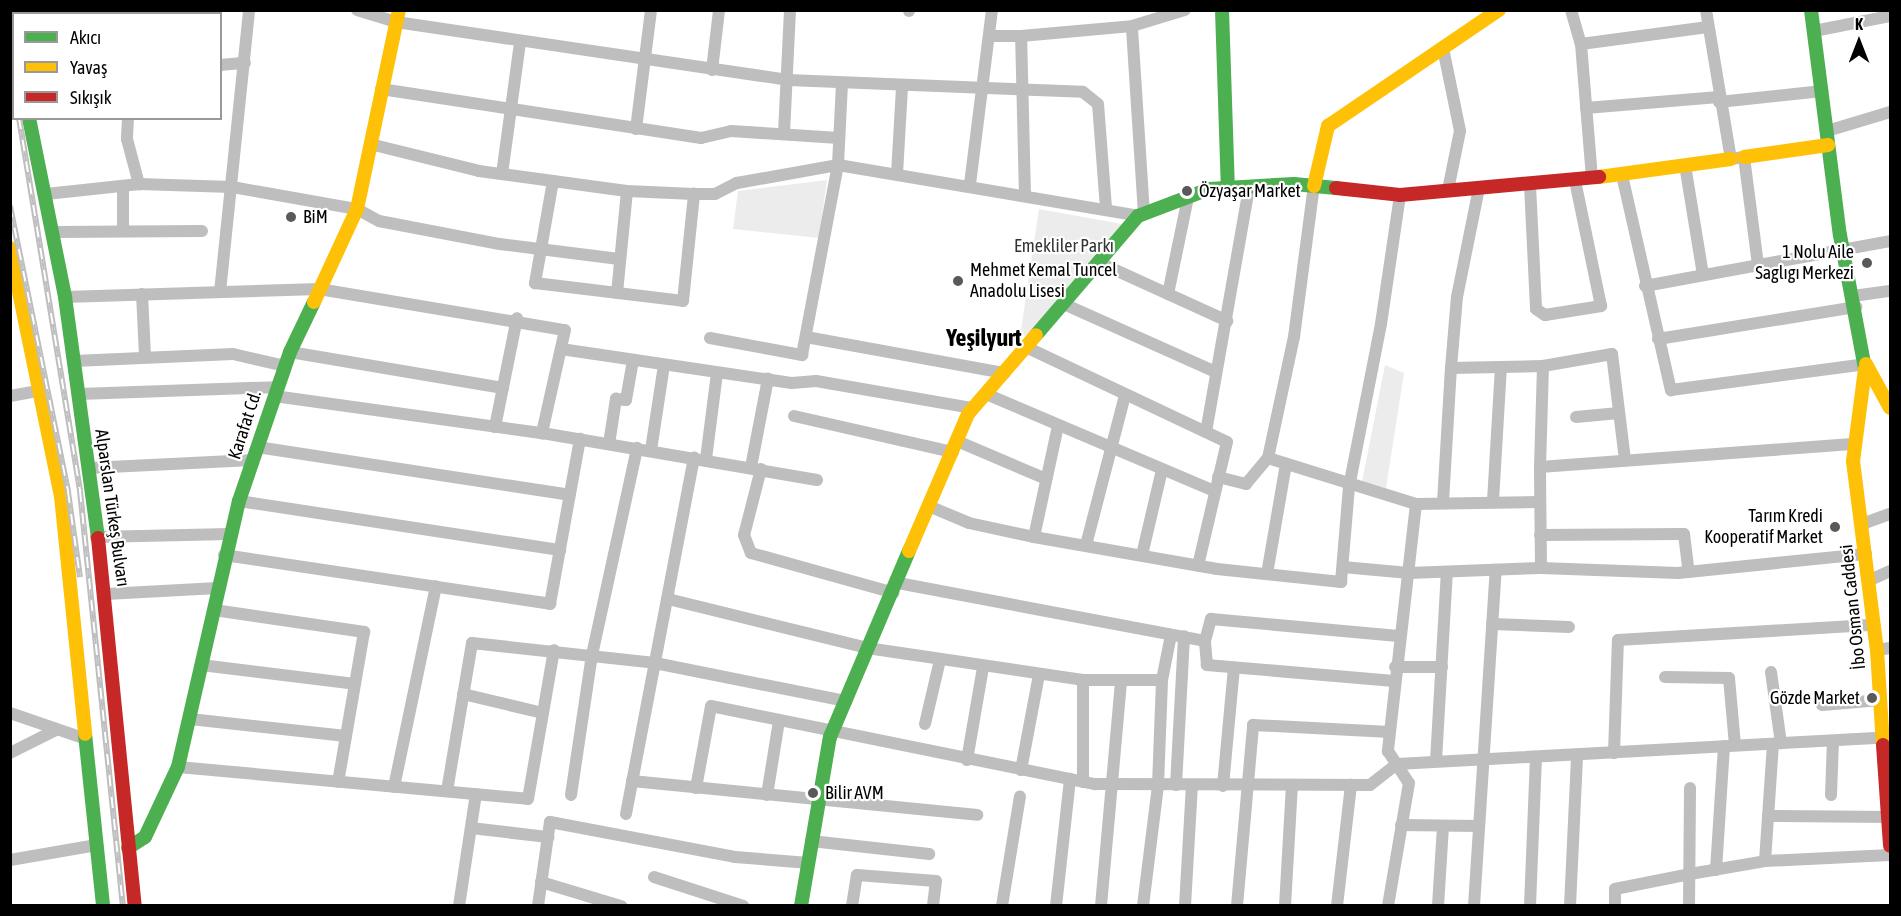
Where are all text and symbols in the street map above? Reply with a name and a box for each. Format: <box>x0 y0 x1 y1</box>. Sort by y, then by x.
legend <box>12 12 222 120</box>
north arrow <box>1829 12 1889 72</box>
text: K <box>1855 15 1863 33</box>
text: Akıcı <box>70 27 101 48</box>
text: Yavaş <box>70 57 107 78</box>
text: Sıkışık <box>70 87 112 108</box>
place label: Özyaşar Market <box>1199 180 1301 202</box>
marker: Özyaşar Market <box>1180 184 1194 198</box>
place label: BiM <box>303 206 328 228</box>
marker: BiM <box>284 210 298 224</box>
park label: Emekliler Parkı <box>1014 235 1114 257</box>
place label: 1 Nolu Aile Saglıgı Merkezi <box>1755 242 1854 284</box>
marker: 1 Nolu Aile Saglıgı Merkezi <box>1858 254 1876 272</box>
place label: Mehmet Kemal Tuncel Anadolu Lisesi <box>970 260 1117 302</box>
marker: Mehmet Kemal Tuncel Anadolu Lisesi <box>951 274 965 288</box>
district label: Yeşilyurt <box>946 324 1022 352</box>
street label: Karafat Cd. <box>224 388 266 462</box>
street label: Alparslan Türkeş Bulvarı <box>90 428 134 588</box>
place label: Tarım Kredi Kooperatif Market <box>1704 506 1823 548</box>
marker: Tarım Kredi Kooperatif Market <box>1828 520 1842 534</box>
street label: İbo Osman Caddesi <box>1836 543 1870 671</box>
place label: Gözde Market <box>1770 687 1860 709</box>
marker: Gözde Market <box>1865 691 1879 705</box>
place label: Bilir AVM <box>825 782 884 804</box>
marker: Bilir AVM <box>806 786 820 800</box>

